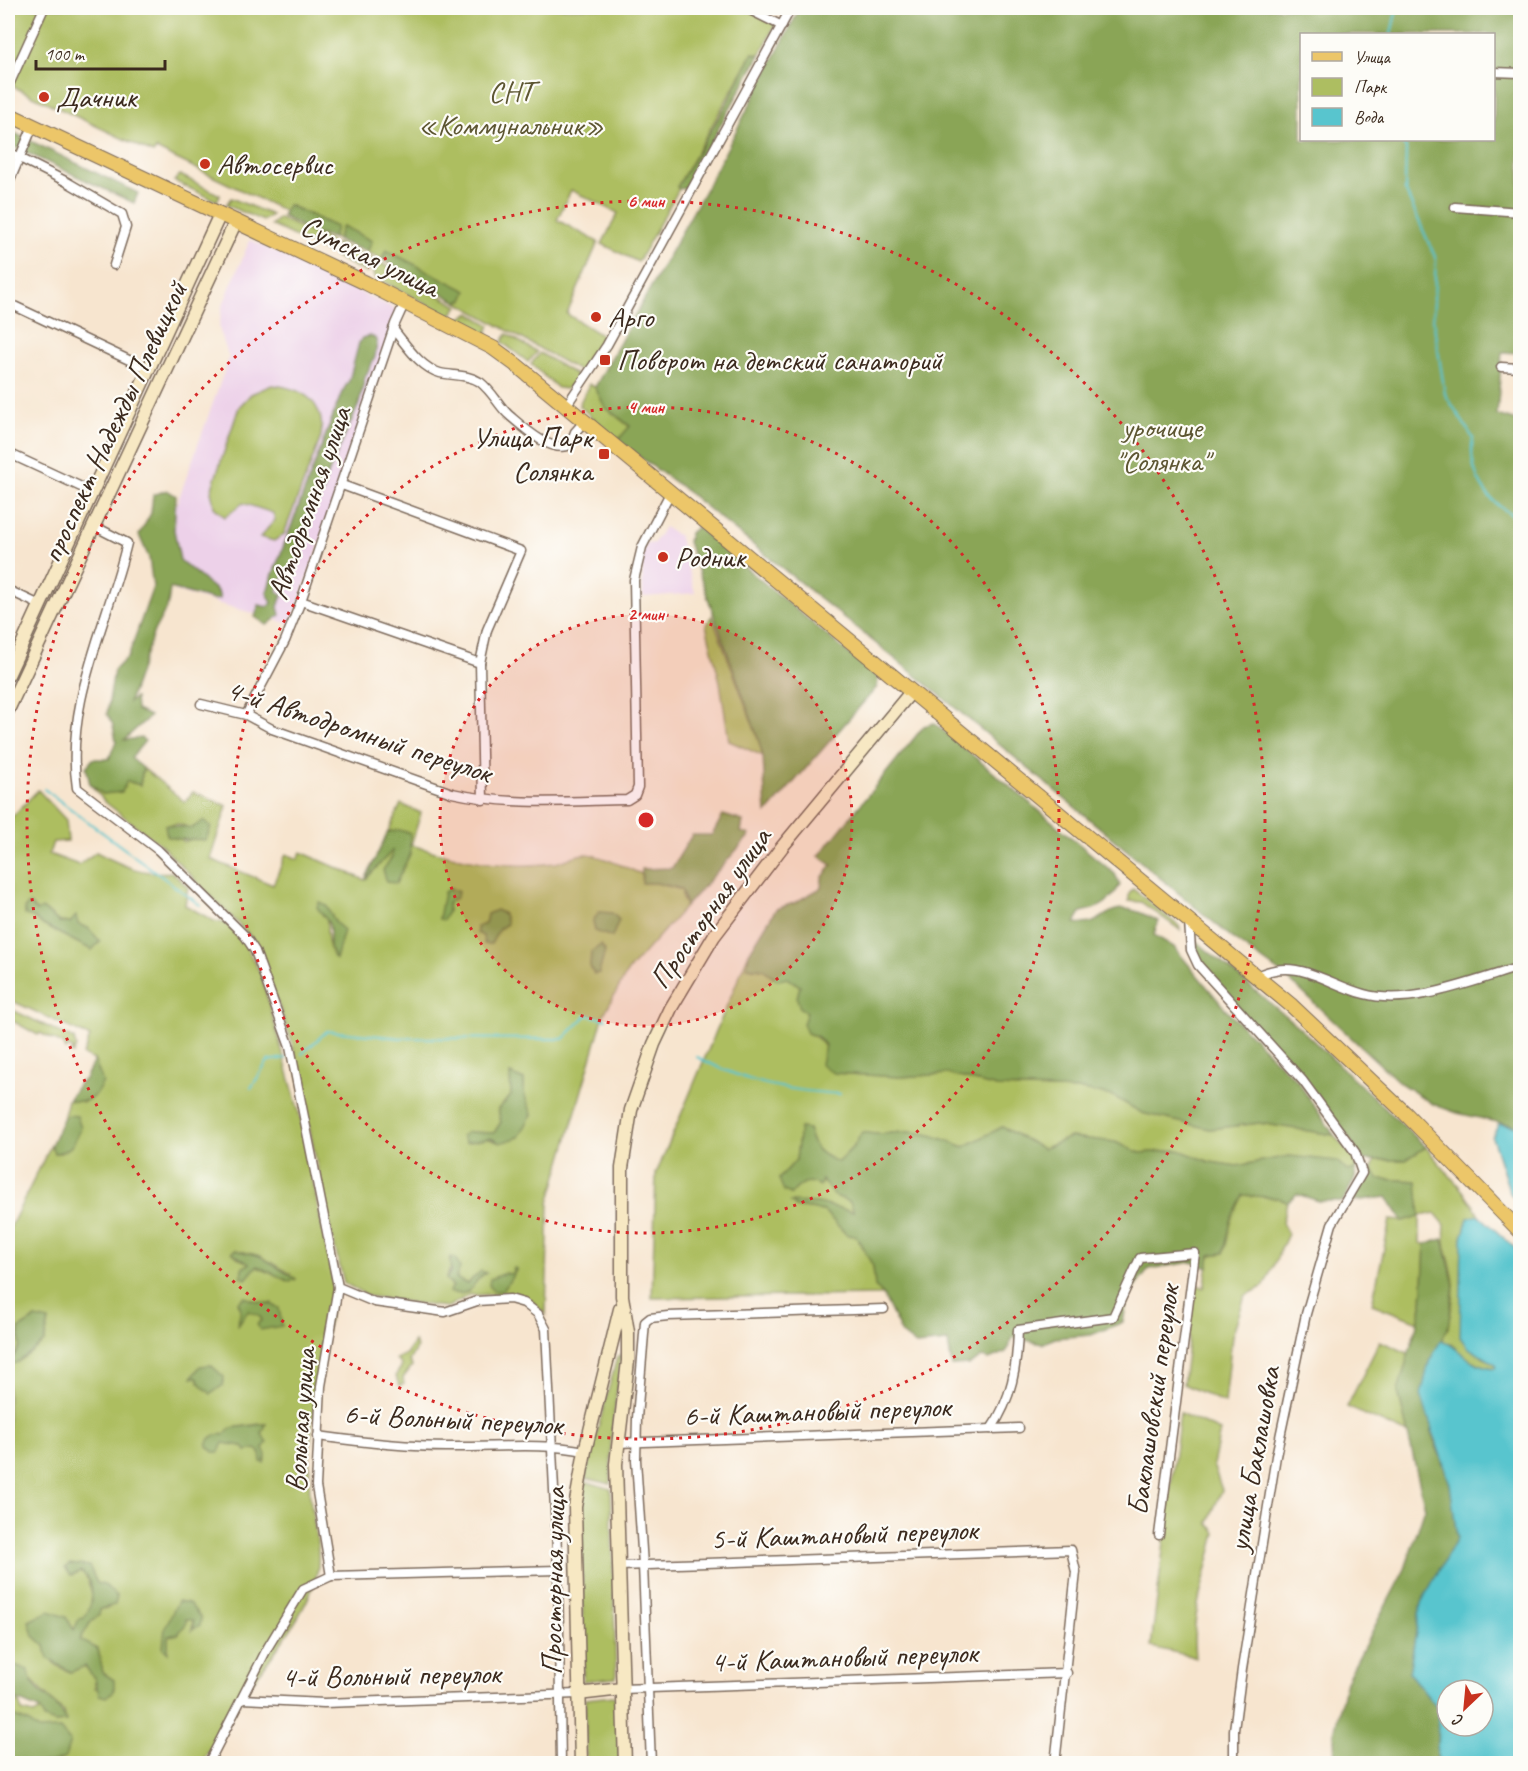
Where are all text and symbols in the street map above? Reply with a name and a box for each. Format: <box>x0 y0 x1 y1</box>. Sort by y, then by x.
scale bar <box>36 33 165 71</box>
legend <box>1300 33 1495 141</box>
text: 100 m <box>45 43 86 65</box>
text: Улица <box>1354 46 1391 68</box>
park label: СНТ «Коммунальник» <box>418 72 604 144</box>
text: Парк <box>1354 76 1388 98</box>
place label: Дачник <box>56 78 138 116</box>
marker: Дачник <box>37 90 51 104</box>
text: Вода <box>1354 106 1385 128</box>
place label: Автосервис <box>217 145 334 183</box>
marker: Автосервис <box>198 157 212 171</box>
text: 6 мин <box>628 190 665 212</box>
street label: Сумская улица <box>295 206 448 307</box>
street label: проспект Надежды Плевицкой <box>32 274 196 569</box>
place label: Арго <box>608 298 655 336</box>
marker: Арго <box>589 310 603 324</box>
place label: Поворот на детский санаторий <box>617 341 944 379</box>
marker: Поворот на детский санаторий <box>598 353 612 367</box>
text: 4 мин <box>628 396 665 418</box>
street label: Автодромная улица <box>258 400 360 604</box>
park label: урочище "Солянка" <box>1115 408 1215 480</box>
place label: Улица Парк Солянка <box>473 418 595 490</box>
marker: Улица Парк Солянка <box>597 447 611 461</box>
place label: Родник <box>675 538 747 576</box>
marker: Родник <box>656 550 670 564</box>
text: 2 мин <box>628 603 665 625</box>
street label: 4-й Автодромный переулок <box>222 670 499 793</box>
centre of rings <box>636 810 656 830</box>
street label: Просторная улица <box>641 819 781 996</box>
street label: Баклашовский переулок <box>1118 1280 1188 1517</box>
street label: Вольная улица <box>276 1344 324 1493</box>
street label: улица Баклашовка <box>1219 1362 1289 1556</box>
street label: 6-й Каштановый переулок <box>683 1387 954 1435</box>
street label: 6-й Вольный переулок <box>343 1394 566 1444</box>
street label: Просторная улица <box>532 1485 574 1675</box>
street label: 5-й Каштановый переулок <box>710 1510 981 1558</box>
street label: 4-й Каштановый переулок <box>710 1633 981 1681</box>
street label: 4-й Вольный переулок <box>281 1654 504 1696</box>
north arrow <box>1435 1678 1495 1738</box>
text: С <box>1449 1709 1467 1731</box>

